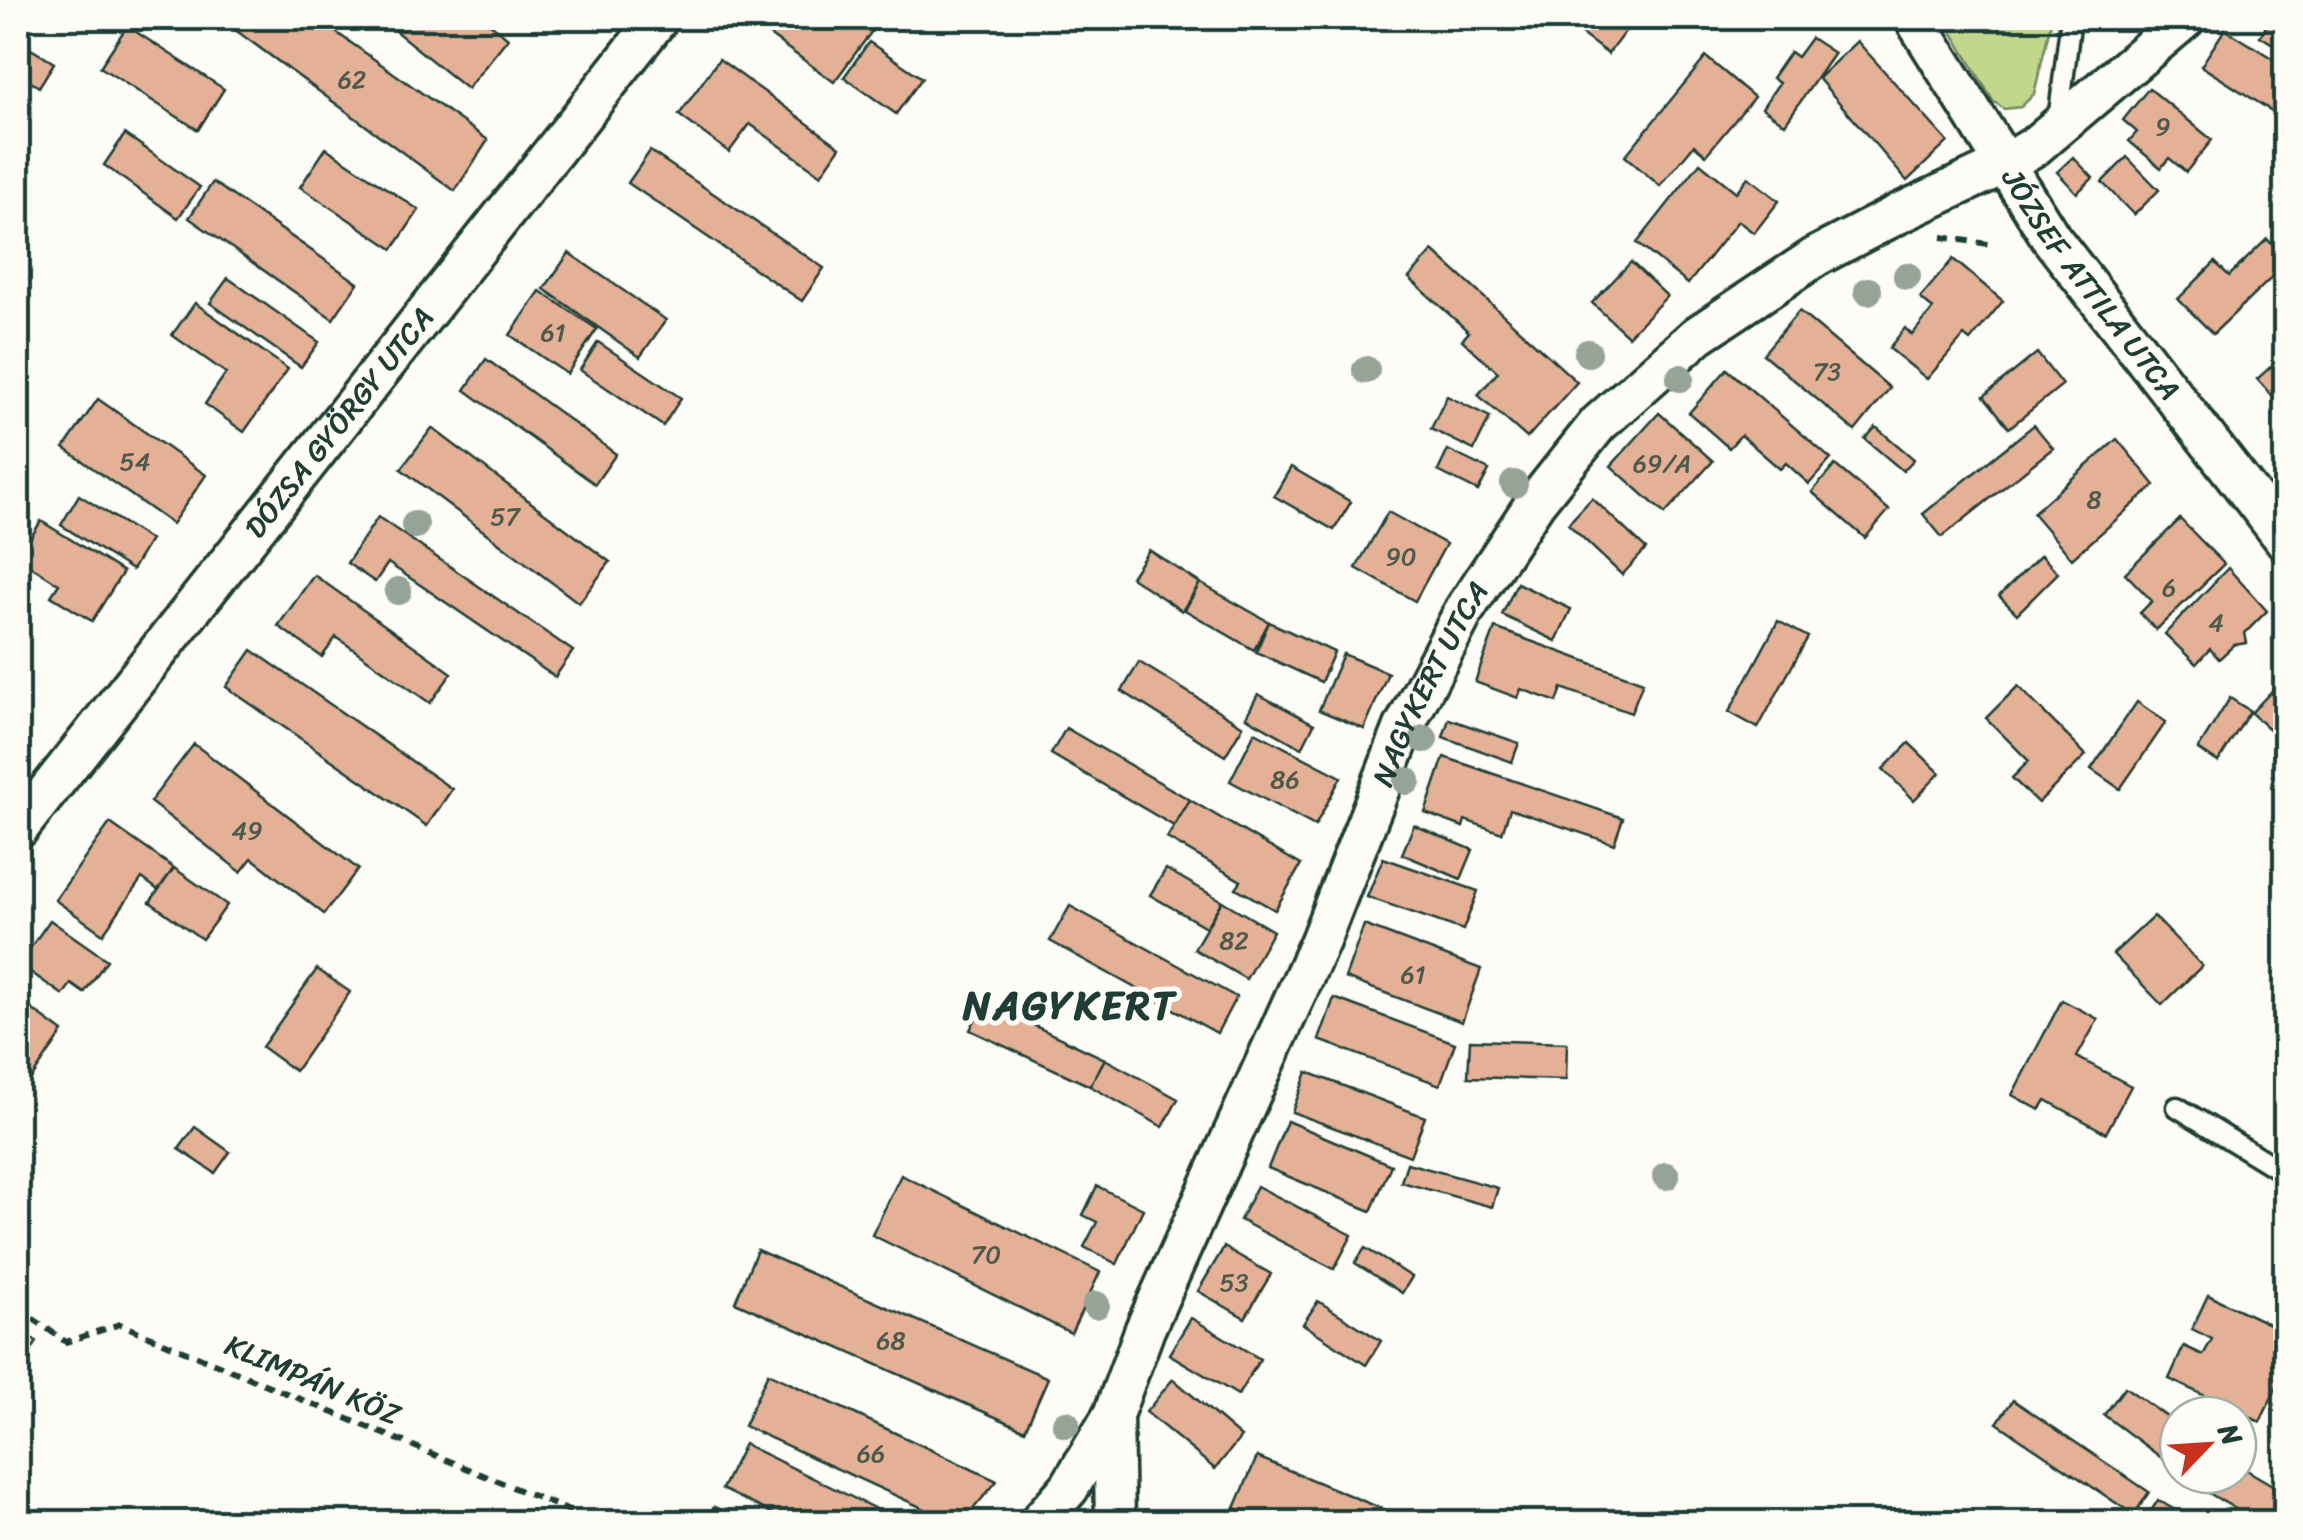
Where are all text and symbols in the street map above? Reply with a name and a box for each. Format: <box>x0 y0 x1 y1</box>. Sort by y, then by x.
house number: 62 <box>338 57 366 102</box>
house number: 9 <box>2155 104 2171 149</box>
street label: JÓZSEF ATTILA UTCA <box>1986 156 2195 413</box>
street label: DÓZSA GYÖRGY UTCA <box>230 295 448 551</box>
house number: 61 <box>541 310 565 355</box>
house number: 73 <box>1813 349 1841 394</box>
house number: 54 <box>120 439 150 484</box>
house number: 69/A <box>1633 441 1691 486</box>
house number: 8 <box>2086 477 2102 522</box>
house number: 57 <box>490 494 521 539</box>
house number: 90 <box>1385 534 1417 579</box>
house number: 6 <box>2162 565 2176 610</box>
street label: NAGYKERT UTCA <box>1356 570 1504 795</box>
house number: 4 <box>2208 600 2224 645</box>
house number: 86 <box>1270 757 1300 802</box>
house number: 49 <box>232 808 262 853</box>
house number: 82 <box>1219 918 1249 963</box>
house number: 61 <box>1401 952 1425 997</box>
district label: NAGYKERT <box>962 970 1177 1041</box>
house number: 70 <box>971 1232 1001 1277</box>
house number: 53 <box>1219 1260 1249 1305</box>
street label: KLIMPÁN KÖZ <box>216 1318 410 1442</box>
house number: 68 <box>876 1318 906 1363</box>
north arrow <box>2158 1395 2258 1495</box>
text: N <box>2203 1415 2257 1454</box>
house number: 66 <box>857 1431 885 1476</box>

